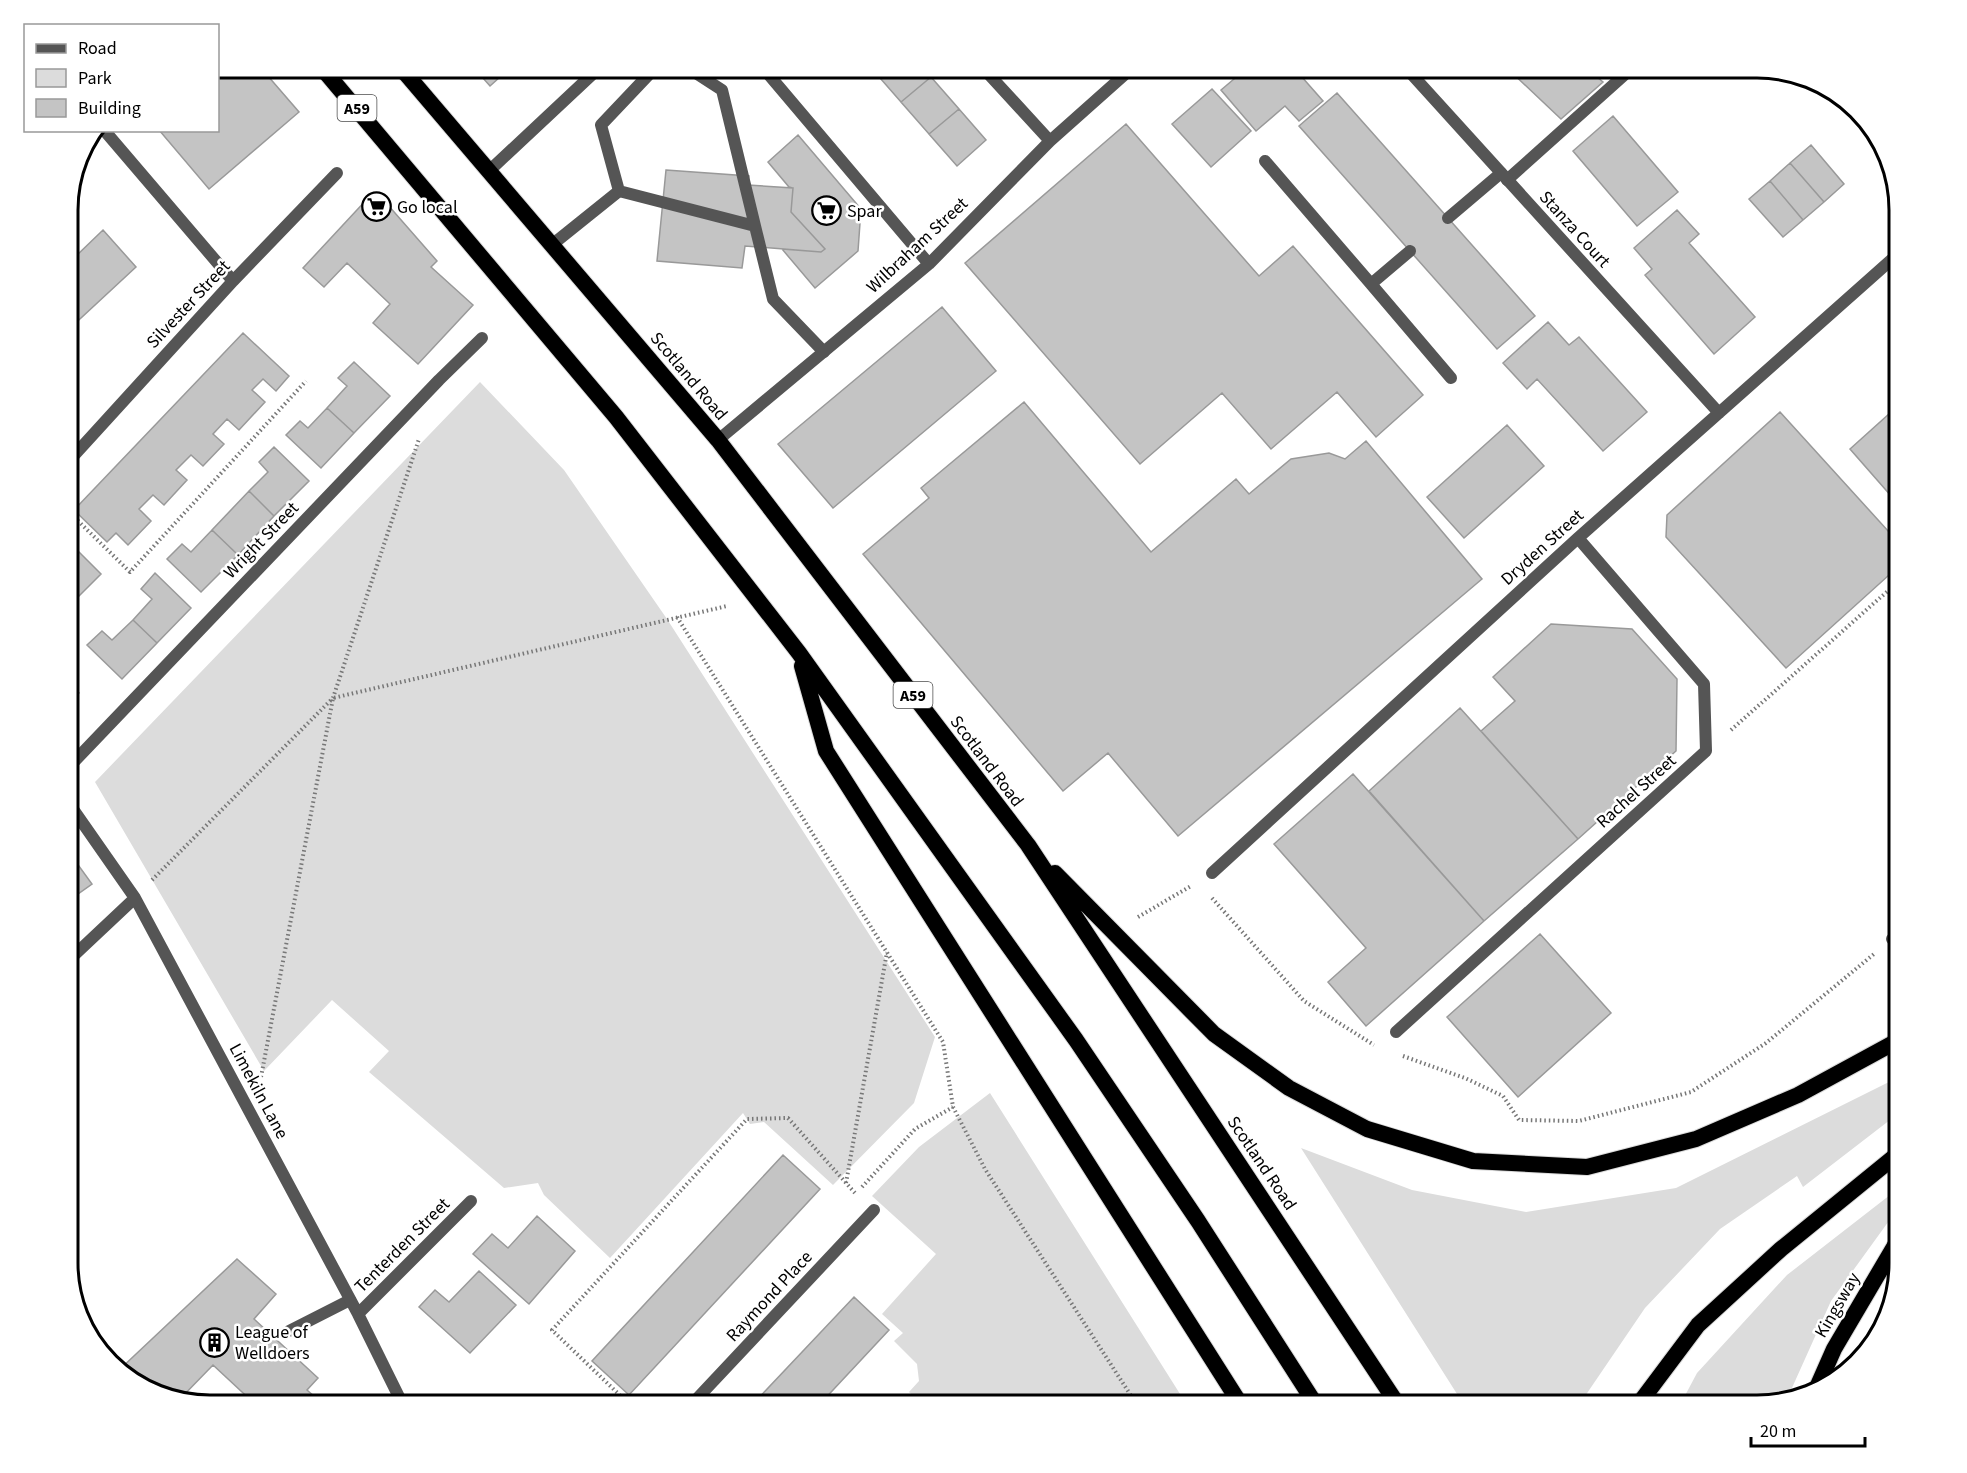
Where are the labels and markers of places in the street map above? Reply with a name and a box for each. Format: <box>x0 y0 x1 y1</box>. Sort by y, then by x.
supermarket icon: Go local <box>360 191 392 223</box>
place label: Go local <box>397 195 458 220</box>
supermarket icon: Spar <box>810 195 842 227</box>
place label: Spar <box>847 199 882 224</box>
place label: League of Welldoers <box>235 1320 310 1366</box>
building icon: League of Welldoers <box>198 1326 230 1358</box>

